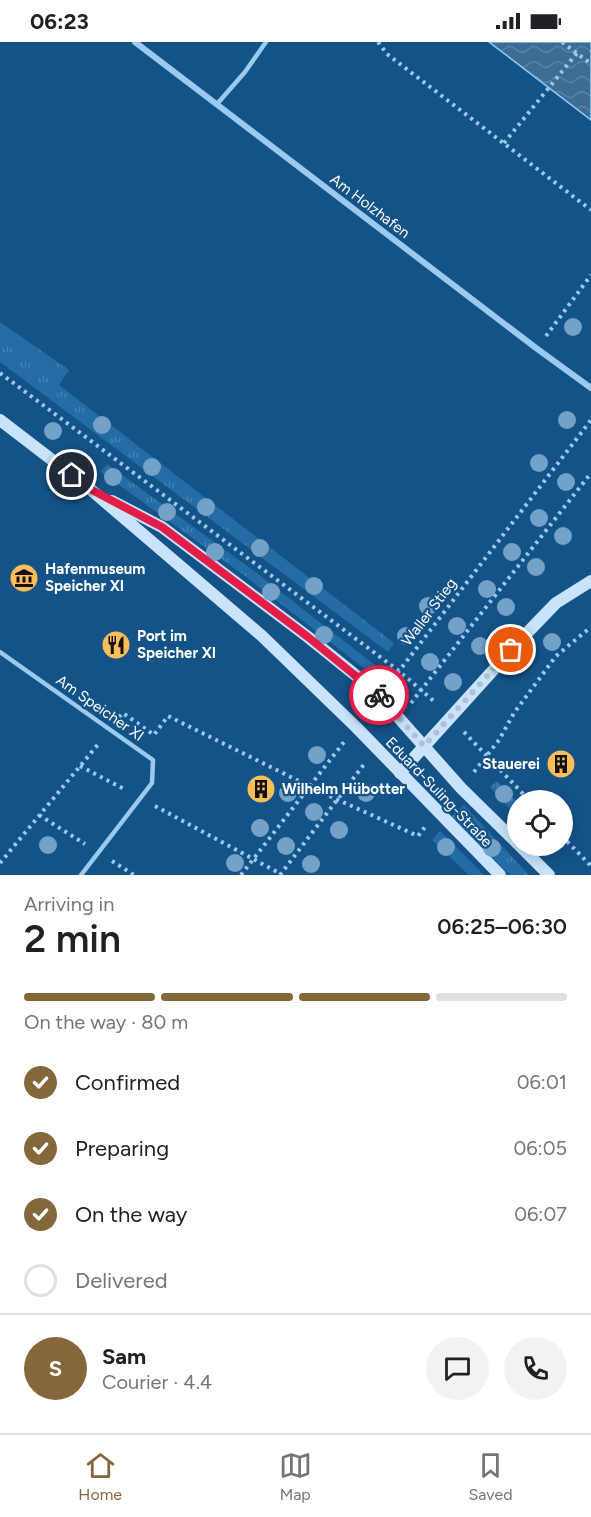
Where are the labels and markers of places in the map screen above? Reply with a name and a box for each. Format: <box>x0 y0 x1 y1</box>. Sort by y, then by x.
pin <box>46 449 97 500</box>
place label: Hafenmuseum Speicher XI <box>45 560 145 595</box>
museum icon: Hafenmuseum Speicher XI <box>8 562 40 594</box>
pin <box>485 624 536 675</box>
place label: Port im Speicher XI <box>137 627 216 662</box>
restaurant icon: Port im Speicher XI <box>100 629 132 661</box>
building icon: Stauerei <box>545 748 577 780</box>
place label: Stauerei <box>482 755 540 773</box>
building icon: Wilhelm Hübotter <box>245 773 277 805</box>
place label: Wilhelm Hübotter <box>282 780 405 798</box>

